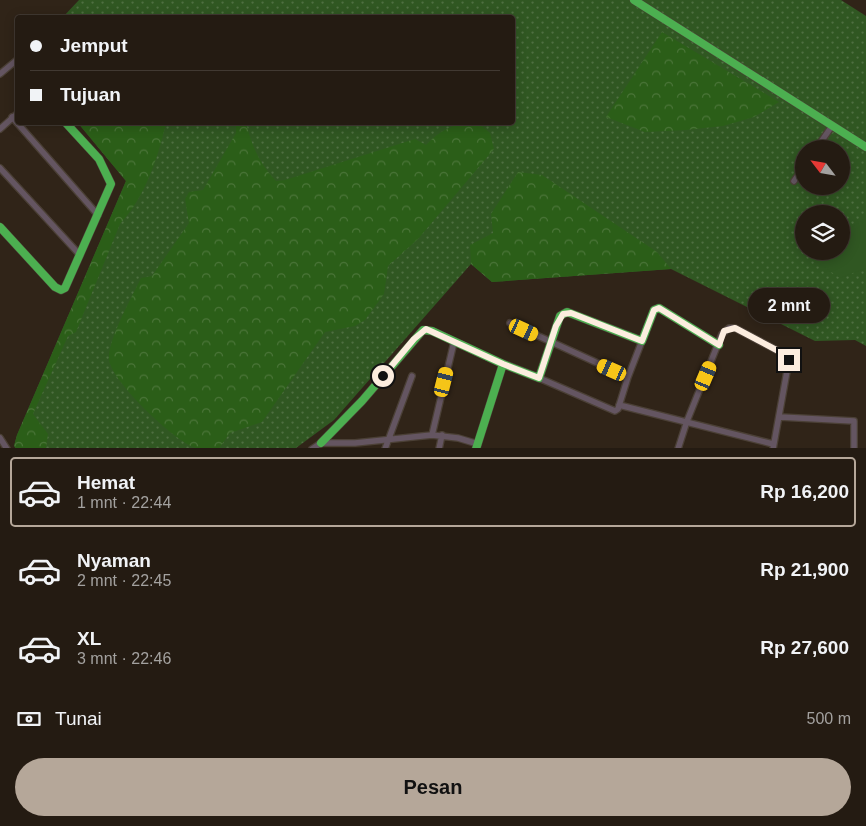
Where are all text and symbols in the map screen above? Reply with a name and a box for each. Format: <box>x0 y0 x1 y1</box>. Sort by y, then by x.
text: Jemput <box>60 35 128 56</box>
text: Tujuan <box>60 84 121 105</box>
north arrow <box>795 140 850 195</box>
map controls <box>795 140 850 260</box>
button: layers <box>795 205 850 260</box>
callout: 2 mnt <box>748 288 830 322</box>
text: 2 mnt <box>768 297 810 314</box>
car <box>507 317 540 343</box>
route end <box>778 349 800 371</box>
car <box>595 357 628 383</box>
car <box>693 359 718 393</box>
route start <box>372 365 394 387</box>
car <box>433 366 454 398</box>
icon: car <box>17 470 62 515</box>
text: Hemat <box>77 472 135 493</box>
text: Rp 16,200 <box>760 481 849 502</box>
text: 1 mnt · 22:44 <box>77 494 171 511</box>
icon: car <box>17 548 62 593</box>
text: Nyaman <box>77 550 151 571</box>
text: Rp 21,900 <box>760 559 849 580</box>
text: 2 mnt · 22:45 <box>77 572 171 589</box>
icon: car <box>17 626 62 671</box>
text: XL <box>77 628 101 649</box>
text: Rp 27,600 <box>760 637 849 658</box>
text: 3 mnt · 22:46 <box>77 650 171 667</box>
icon: cash <box>15 705 43 733</box>
text: Tunai <box>55 708 102 729</box>
text: 500 m <box>807 710 851 727</box>
button: Pesan <box>15 758 851 816</box>

